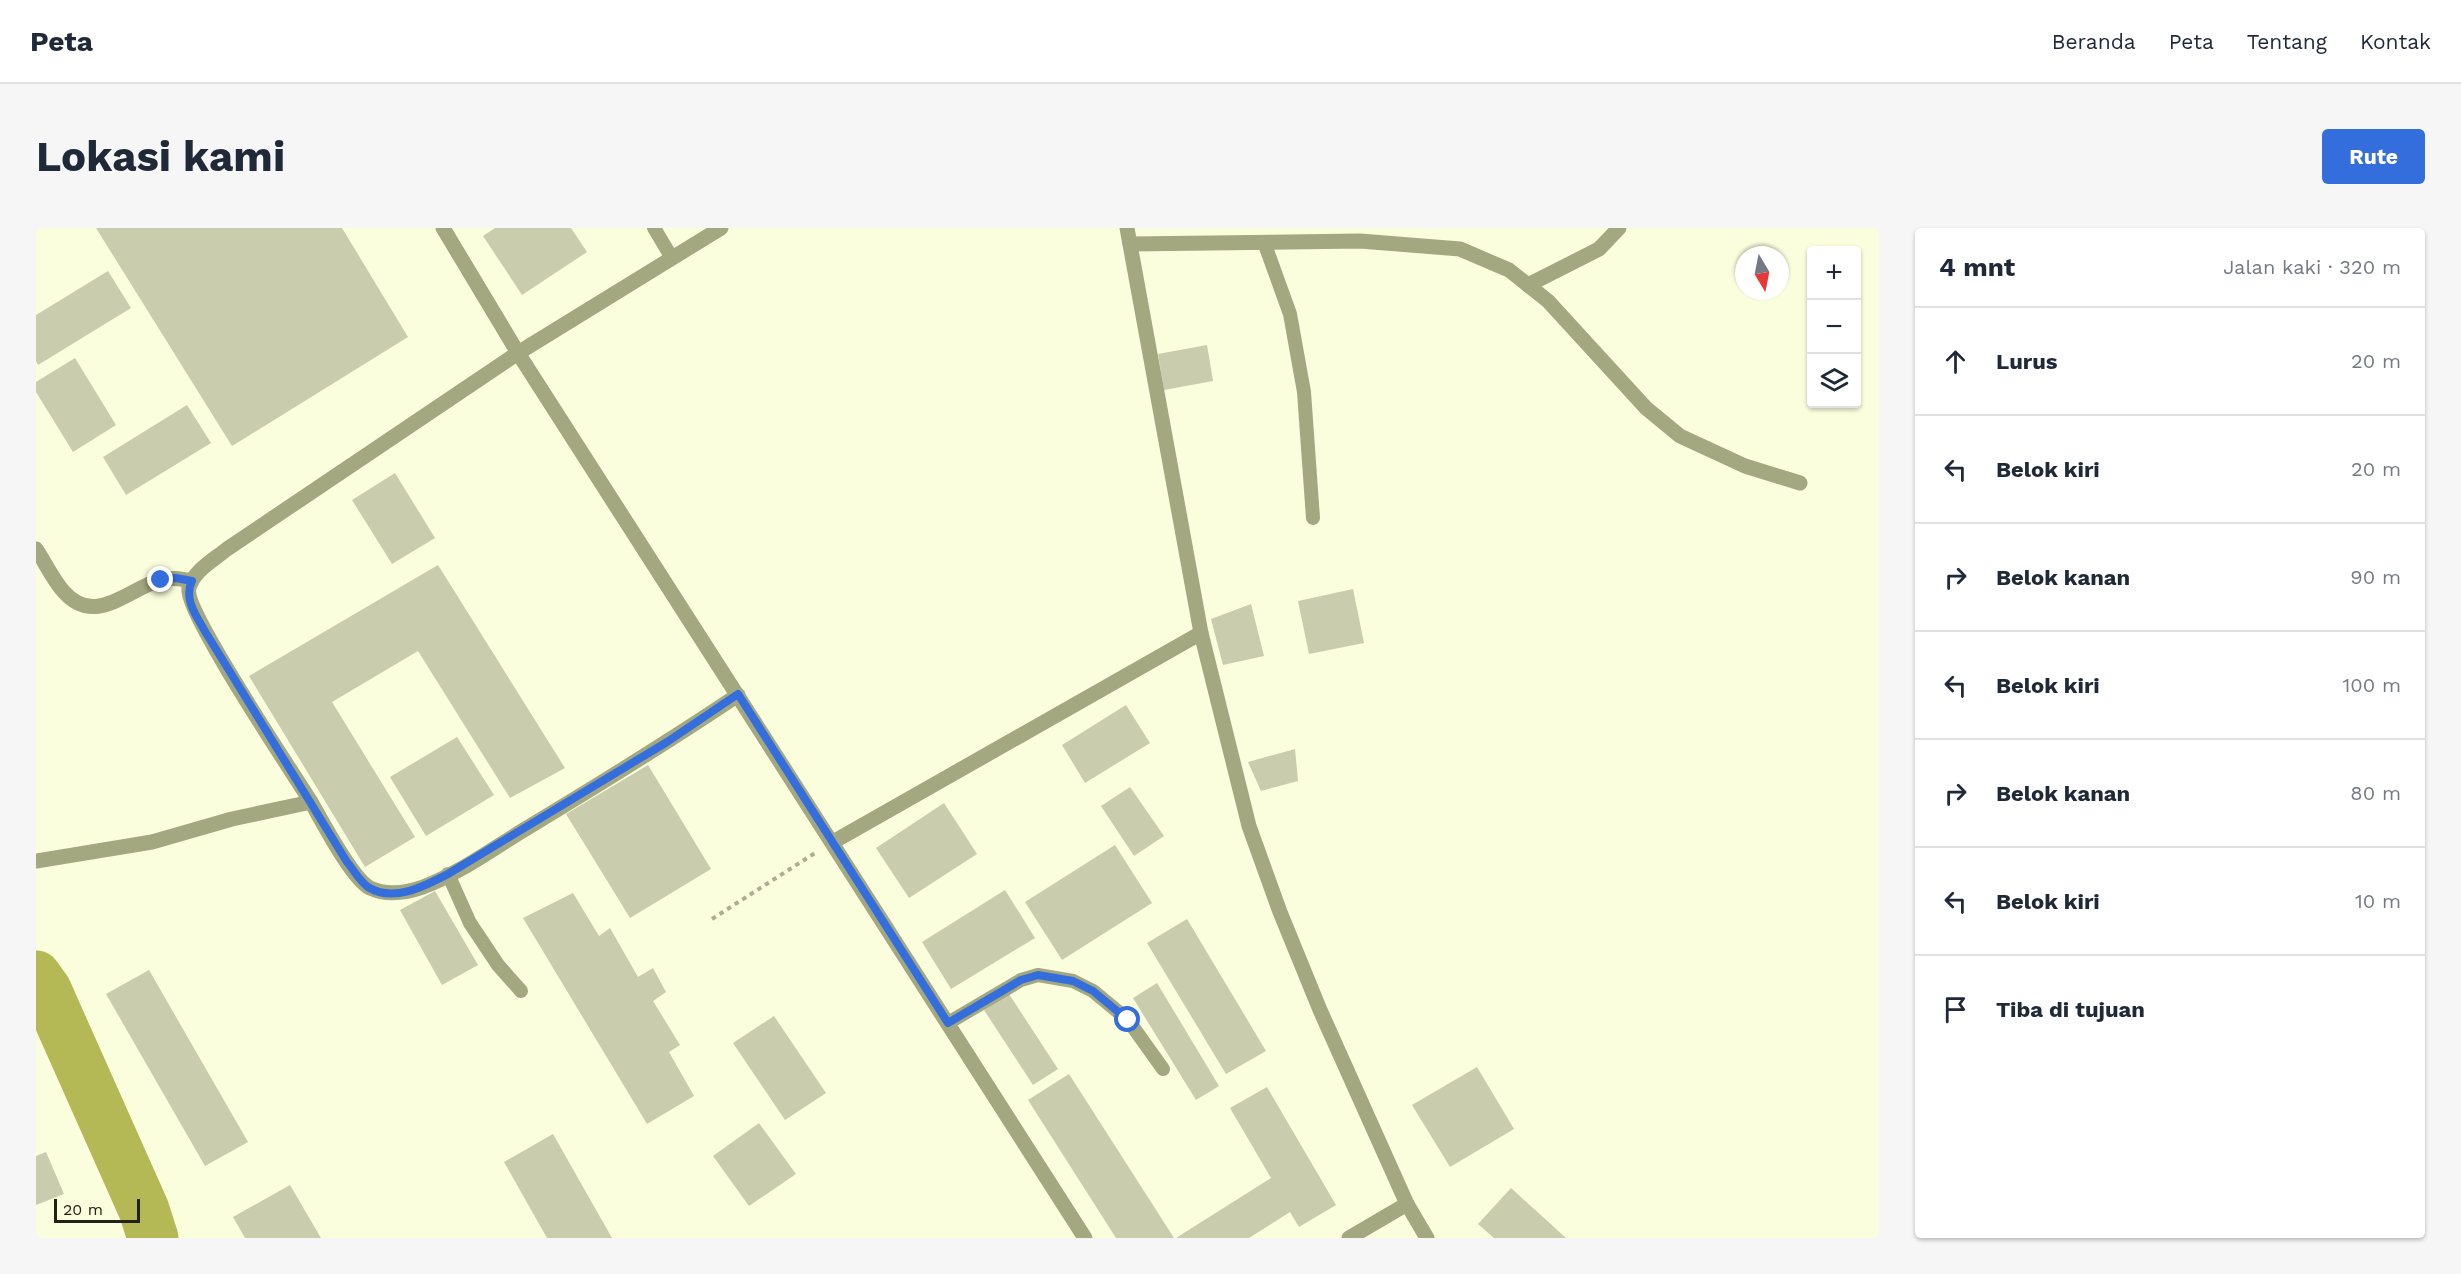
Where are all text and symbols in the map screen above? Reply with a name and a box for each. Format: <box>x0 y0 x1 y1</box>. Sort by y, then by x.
text: Peta <box>30 25 93 58</box>
text: Beranda <box>2052 29 2136 54</box>
text: Peta <box>2169 29 2214 54</box>
text: Tentang <box>2247 29 2327 54</box>
text: Kontak <box>2360 29 2431 54</box>
button: Rute <box>2322 129 2425 184</box>
text: Lokasi kami <box>36 132 285 181</box>
north arrow <box>1735 246 1789 300</box>
map controls <box>1807 246 1861 408</box>
button: + <box>1807 246 1861 300</box>
text: 4 mnt <box>1939 252 2015 282</box>
text: Jalan kaki · 320 m <box>2223 255 2401 279</box>
button: − <box>1807 300 1861 354</box>
icon: ahead <box>1939 345 1972 378</box>
text: Lurus <box>1996 349 2058 374</box>
text: 20 m <box>2351 349 2401 373</box>
button: layers <box>1807 354 1861 408</box>
icon: left <box>1939 453 1972 486</box>
text: Belok kiri <box>1996 457 2100 482</box>
text: 20 m <box>2351 457 2401 481</box>
icon: right <box>1939 561 1972 594</box>
text: Belok kanan <box>1996 565 2130 590</box>
text: 90 m <box>2350 565 2401 589</box>
route end <box>147 566 173 592</box>
icon: left <box>1939 669 1972 702</box>
text: Belok kiri <box>1996 673 2100 698</box>
text: 100 m <box>2342 673 2401 697</box>
icon: right <box>1939 777 1972 810</box>
text: Belok kanan <box>1996 781 2130 806</box>
text: 80 m <box>2350 781 2401 805</box>
icon: left <box>1939 885 1972 918</box>
text: Belok kiri <box>1996 889 2100 914</box>
text: 10 m <box>2355 889 2401 913</box>
icon: arrive <box>1939 993 1972 1026</box>
text: Tiba di tujuan <box>1996 997 2145 1022</box>
route start <box>1114 1006 1140 1032</box>
scale bar <box>54 1196 140 1224</box>
text: 20 m <box>63 1200 103 1219</box>

